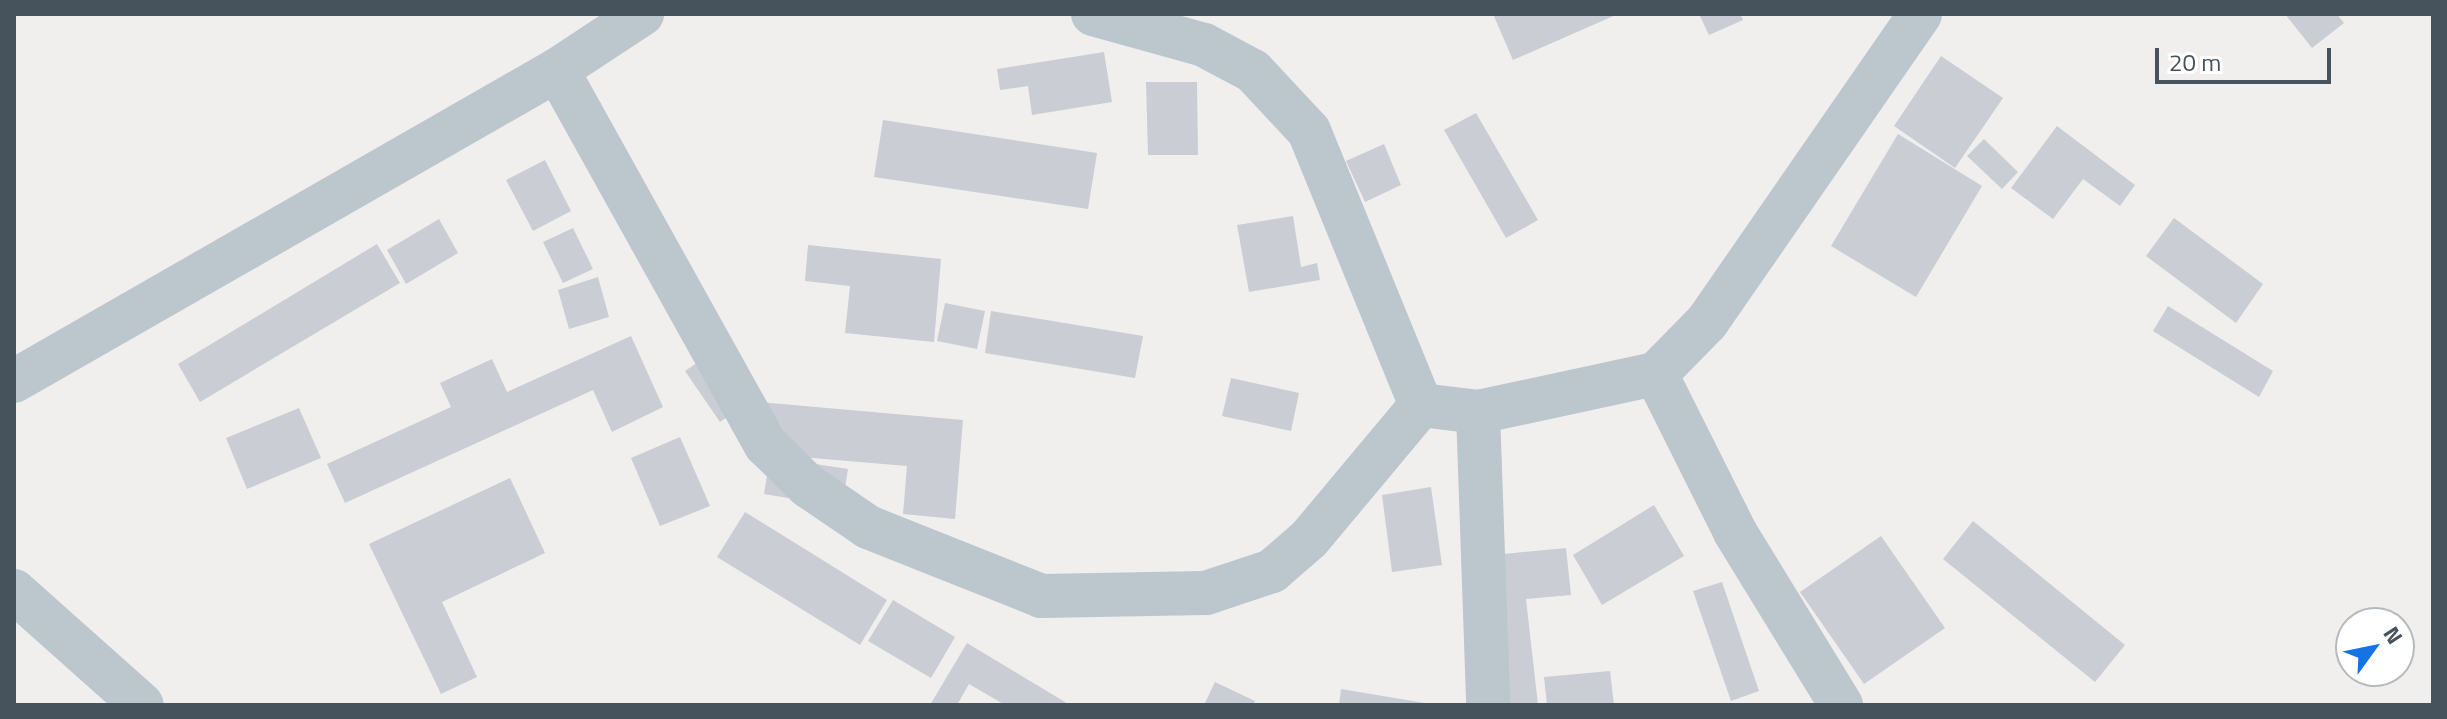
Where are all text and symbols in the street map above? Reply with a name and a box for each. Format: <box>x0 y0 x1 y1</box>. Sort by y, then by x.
scale bar <box>2159 32 2335 82</box>
text: 20 m <box>2169 44 2221 80</box>
north arrow <box>2335 607 2415 687</box>
text: N <box>2375 619 2412 651</box>

